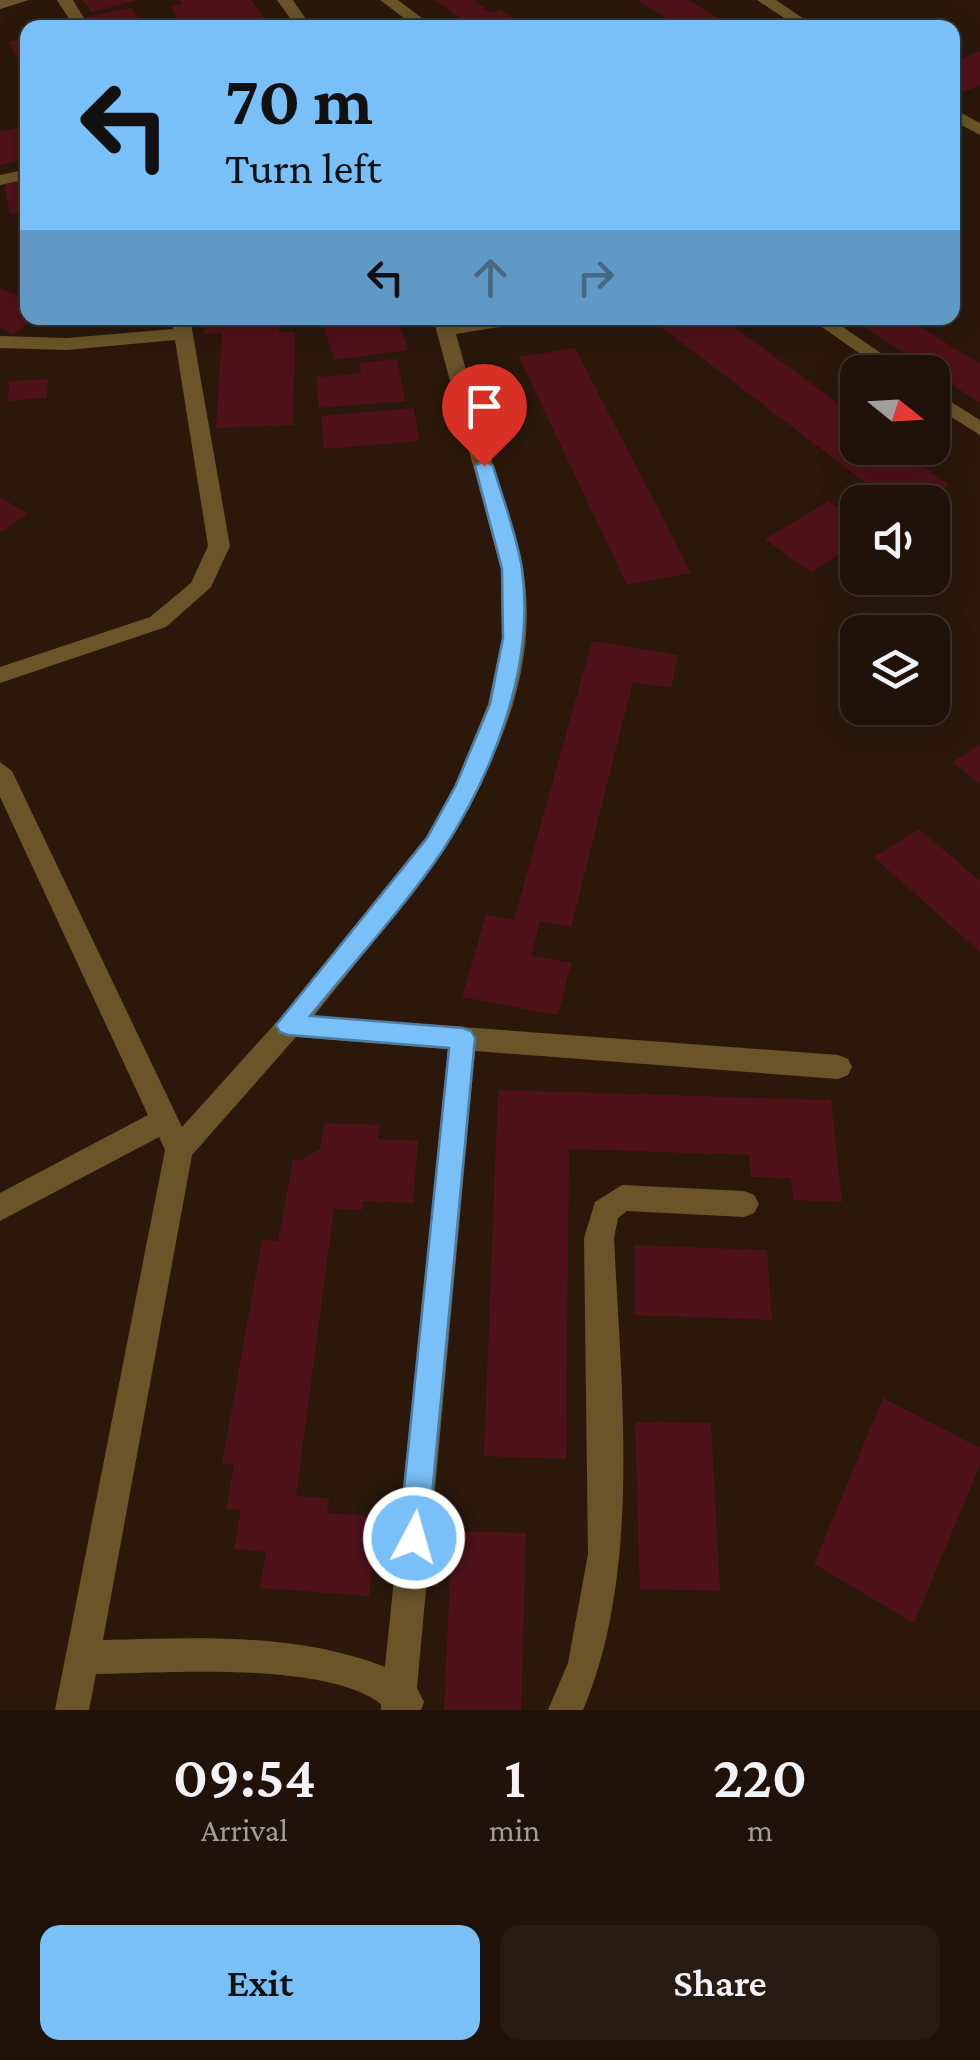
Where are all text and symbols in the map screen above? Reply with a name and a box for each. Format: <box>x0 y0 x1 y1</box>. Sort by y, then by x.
icon: left <box>60 60 190 190</box>
text: 70 m <box>225 61 373 139</box>
text: Turn left <box>225 143 382 193</box>
icon: left <box>358 250 413 305</box>
icon: ahead <box>463 250 518 305</box>
icon: right <box>568 250 623 305</box>
north arrow <box>840 355 950 465</box>
map controls <box>840 355 950 725</box>
pin <box>442 364 527 467</box>
icon: arrive <box>457 379 512 434</box>
button: sound <box>840 485 950 595</box>
button: layers <box>840 615 950 725</box>
position arrow <box>362 1486 466 1590</box>
text: 09:54 <box>173 1743 316 1810</box>
text: 1 <box>504 1743 525 1810</box>
text: 220 <box>713 1743 807 1810</box>
text: Arrival <box>201 1812 288 1848</box>
text: min <box>489 1812 540 1848</box>
text: m <box>747 1812 773 1848</box>
button: Exit <box>40 1925 480 2040</box>
button: Share <box>500 1925 940 2040</box>

